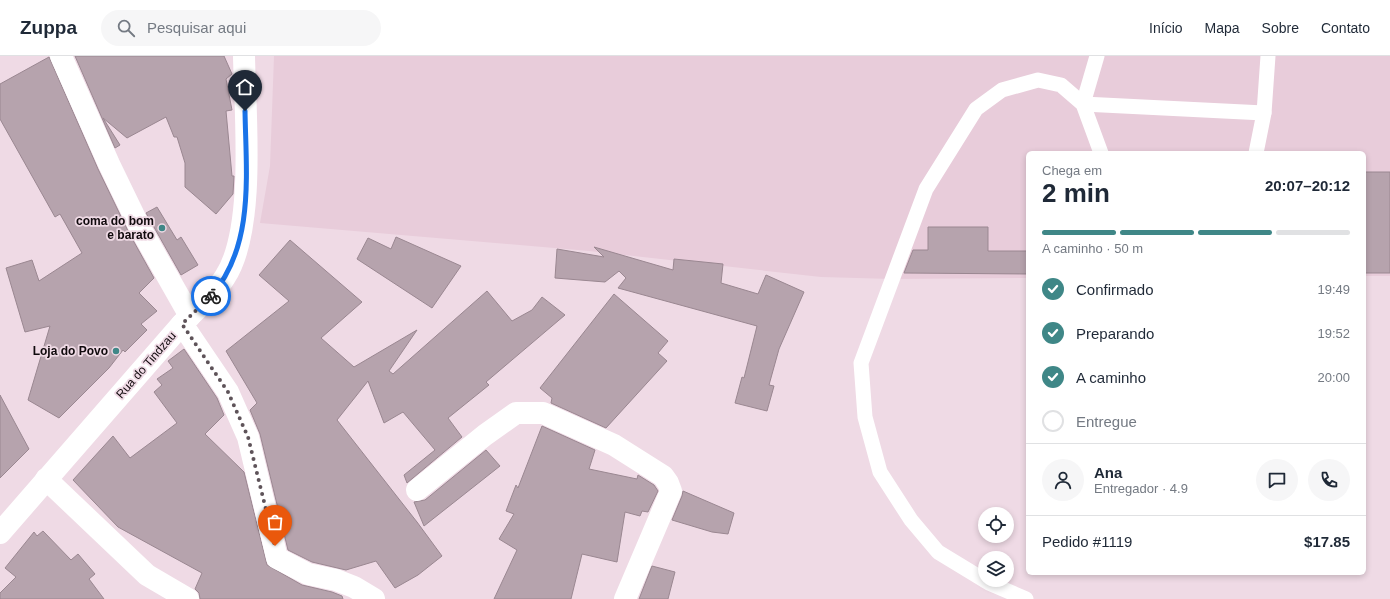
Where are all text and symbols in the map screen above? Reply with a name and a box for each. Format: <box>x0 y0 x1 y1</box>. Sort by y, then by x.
search box <box>101 10 381 46</box>
text: Zuppa <box>20 17 77 38</box>
icon: search <box>115 17 137 39</box>
text: Pesquisar aqui <box>147 19 246 36</box>
text: Início <box>1149 20 1183 36</box>
text: Mapa <box>1205 20 1240 36</box>
text: Sobre <box>1262 20 1299 36</box>
text: Contato <box>1321 20 1370 36</box>
pin <box>228 70 262 111</box>
icon: home <box>234 76 256 98</box>
text: Chega em <box>1042 163 1102 178</box>
text: 20:07–20:12 <box>1265 177 1350 194</box>
text: 2 min <box>1042 178 1110 208</box>
place label: coma do bom e barato <box>76 214 154 242</box>
marker: coma do bom e barato <box>157 223 167 233</box>
text: A caminho · 50 m <box>1042 241 1143 256</box>
courier <box>191 276 231 316</box>
icon: check <box>1042 278 1064 300</box>
text: Confirmado <box>1076 281 1154 298</box>
text: 19:49 <box>1317 282 1350 297</box>
icon: bike <box>200 285 222 307</box>
icon: check <box>1042 322 1064 344</box>
text: Preparando <box>1076 325 1154 342</box>
text: 19:52 <box>1317 326 1350 341</box>
street label: Rua do Tindzau <box>113 329 179 401</box>
place label: Loja do Povo <box>33 344 108 358</box>
marker: Loja do Povo <box>111 346 121 356</box>
icon: check <box>1042 366 1064 388</box>
text: A caminho <box>1076 369 1146 386</box>
text: 20:00 <box>1317 370 1350 385</box>
text: Entregue <box>1076 413 1137 430</box>
button: person <box>1042 459 1084 501</box>
button: chat <box>1256 459 1298 501</box>
button: phone <box>1308 459 1350 501</box>
text: Ana <box>1094 464 1122 481</box>
text: Entregador · 4.9 <box>1094 481 1188 496</box>
pin <box>258 505 292 546</box>
map controls <box>978 507 1014 587</box>
button: locate <box>978 507 1014 543</box>
icon: bag <box>264 511 286 533</box>
text: Pedido #1119 <box>1042 533 1132 550</box>
text: $17.85 <box>1304 533 1350 550</box>
button: layers <box>978 551 1014 587</box>

